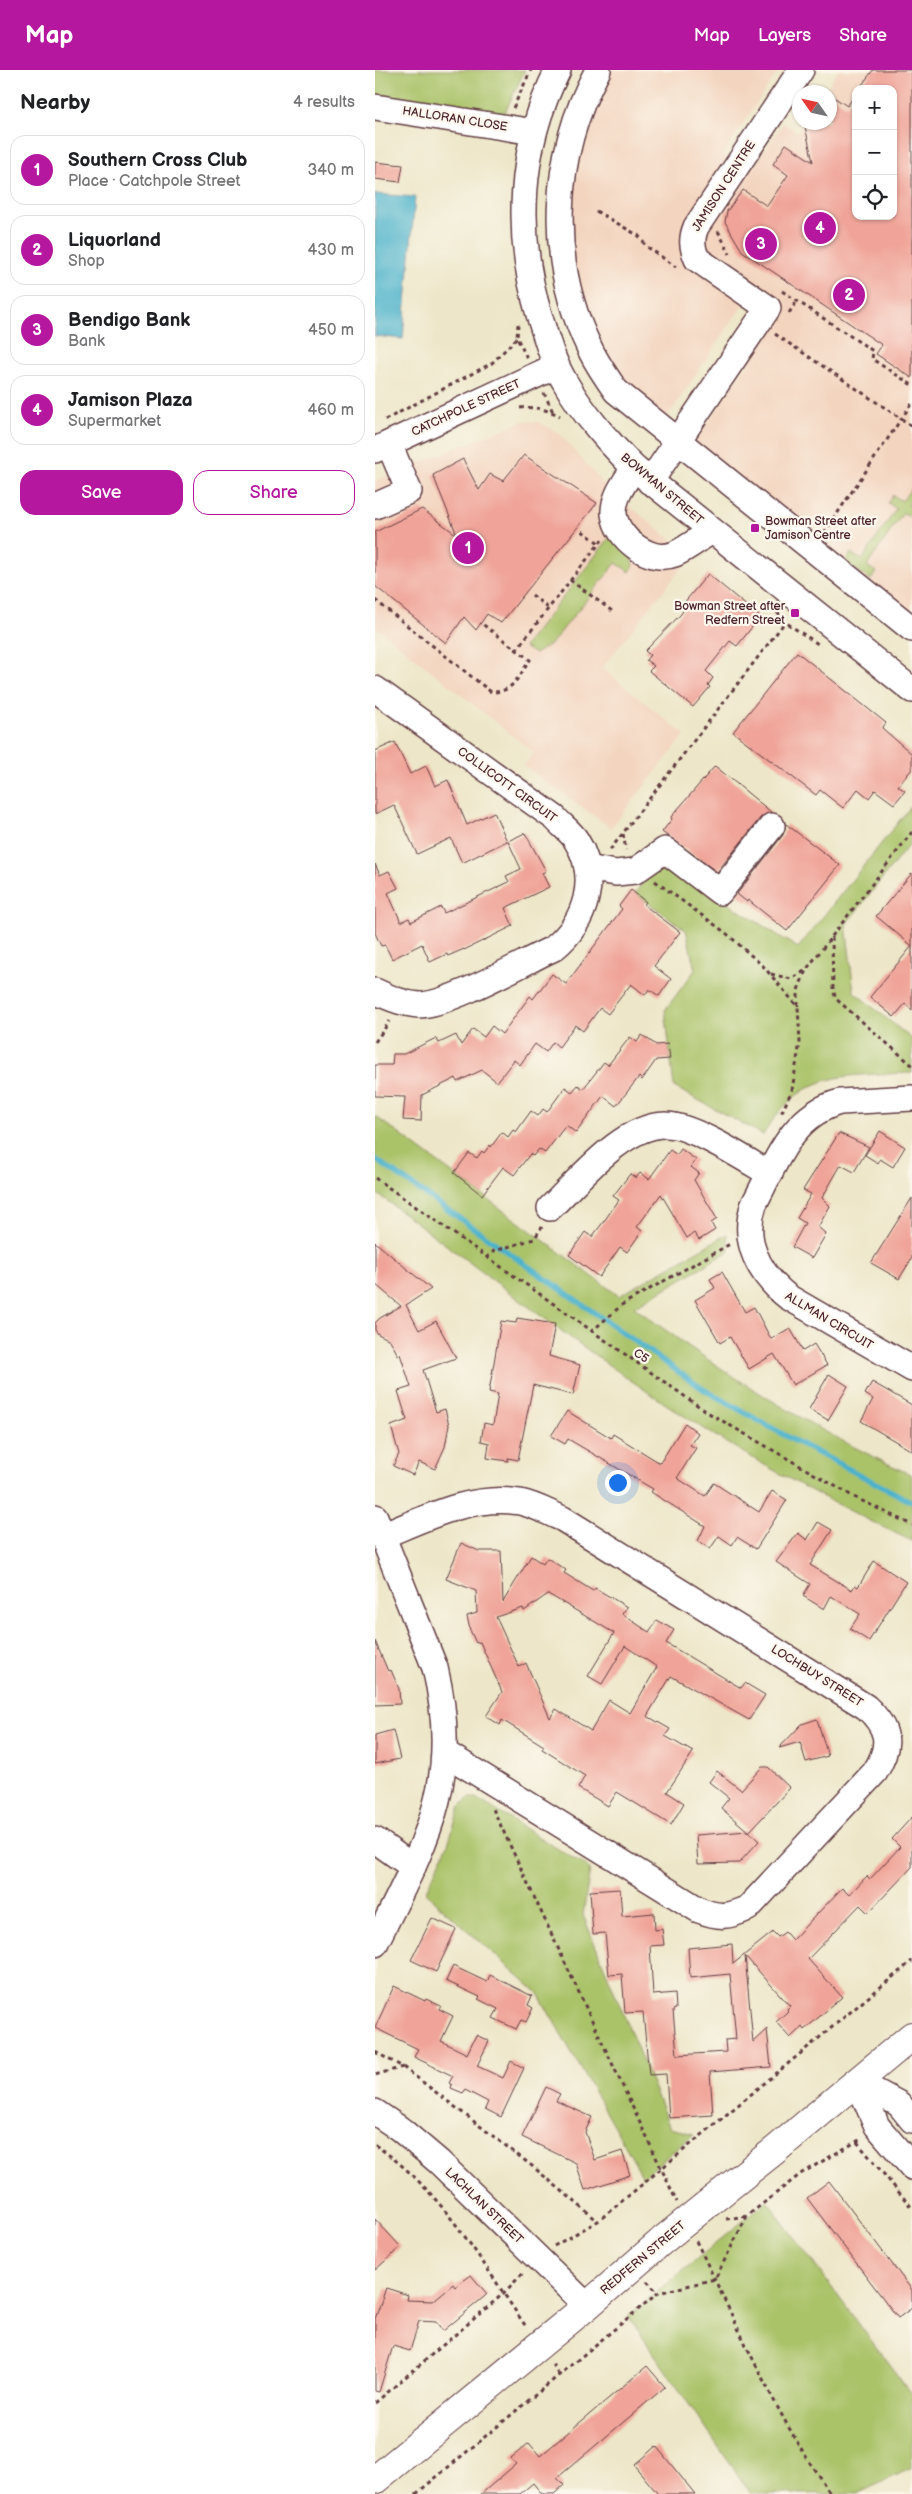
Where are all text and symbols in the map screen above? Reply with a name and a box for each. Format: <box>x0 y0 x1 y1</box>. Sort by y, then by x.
text: Map <box>25 21 73 50</box>
text: Map <box>694 25 730 46</box>
text: Layers <box>758 25 811 46</box>
text: Share <box>839 25 887 46</box>
north arrow <box>792 85 837 130</box>
map controls <box>852 85 897 220</box>
button: + <box>852 85 897 130</box>
text: Nearby <box>20 90 90 115</box>
text: 4 results <box>293 93 355 112</box>
street label: HALLORAN CLOSE <box>401 103 509 135</box>
button: − <box>852 130 897 175</box>
street label: JAMISON CENTRE <box>689 138 759 234</box>
text: Southern Cross Club <box>68 149 247 172</box>
text: 1 <box>34 161 40 180</box>
text: 340 m <box>307 161 354 180</box>
text: Place · Catchpole Street <box>68 172 240 191</box>
button: locate <box>852 175 897 220</box>
pin: 4 <box>804 209 836 247</box>
pin: 3 <box>745 225 777 263</box>
text: Liquorland <box>68 229 161 252</box>
text: 2 <box>32 241 42 260</box>
text: 430 m <box>307 241 354 260</box>
text: Shop <box>68 252 105 271</box>
pin: 2 <box>833 276 865 314</box>
text: Bendigo Bank <box>68 309 190 332</box>
text: 3 <box>32 321 42 340</box>
text: 450 m <box>308 321 354 340</box>
text: Bank <box>68 332 105 351</box>
street label: CATCHPOLE STREET <box>409 376 524 440</box>
text: Jamison Plaza <box>68 389 193 412</box>
text: 4 <box>32 401 42 420</box>
text: 460 m <box>308 401 354 420</box>
text: Supermarket <box>68 412 161 431</box>
street label: BOWMAN STREET <box>618 450 707 529</box>
button: Save <box>20 470 183 515</box>
button: Share <box>193 470 355 515</box>
place label: Bowman Street after Jamison Centre <box>765 514 877 543</box>
marker: Bowman Street after Jamison Centre <box>749 522 761 534</box>
pin: 1 <box>452 529 484 567</box>
place label: Bowman Street after Redfern Street <box>674 599 786 628</box>
marker: Bowman Street after Redfern Street <box>789 607 801 619</box>
street label: COLLICOTT CIRCUIT <box>454 744 560 826</box>
street label: ALLMAN CIRCUIT <box>782 1289 876 1354</box>
street label: C5 <box>630 1345 652 1367</box>
your location <box>605 1470 631 1496</box>
street label: LOCHBUY STREET <box>768 1642 866 1711</box>
street label: LACHLAN STREET <box>442 2165 527 2248</box>
street label: REDFERN STREET <box>597 2217 689 2298</box>

